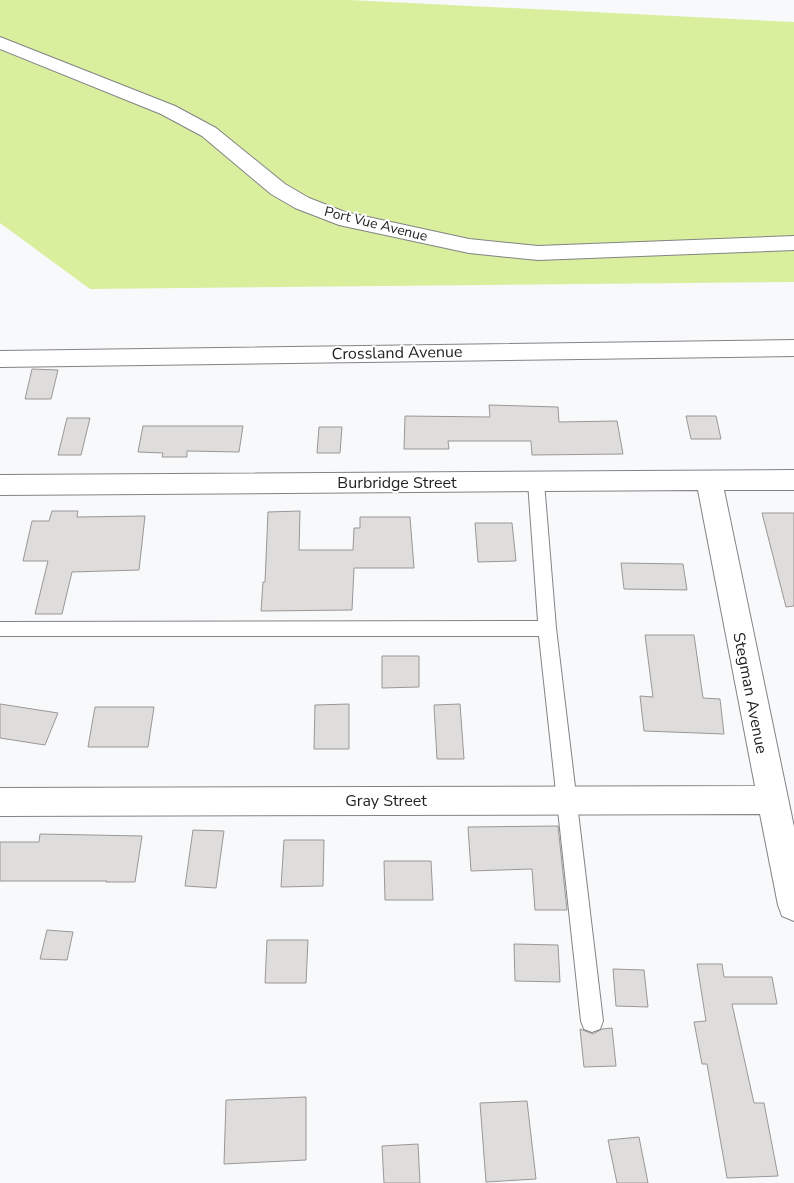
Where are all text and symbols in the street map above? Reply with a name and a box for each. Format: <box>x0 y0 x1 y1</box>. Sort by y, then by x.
street label: Port Vue Avenue <box>322 202 430 246</box>
street label: Crossland Avenue <box>331 341 463 365</box>
street label: Burbridge Street <box>337 472 457 494</box>
street label: Stegman Avenue <box>727 631 773 755</box>
street label: Gray Street <box>345 790 427 812</box>

